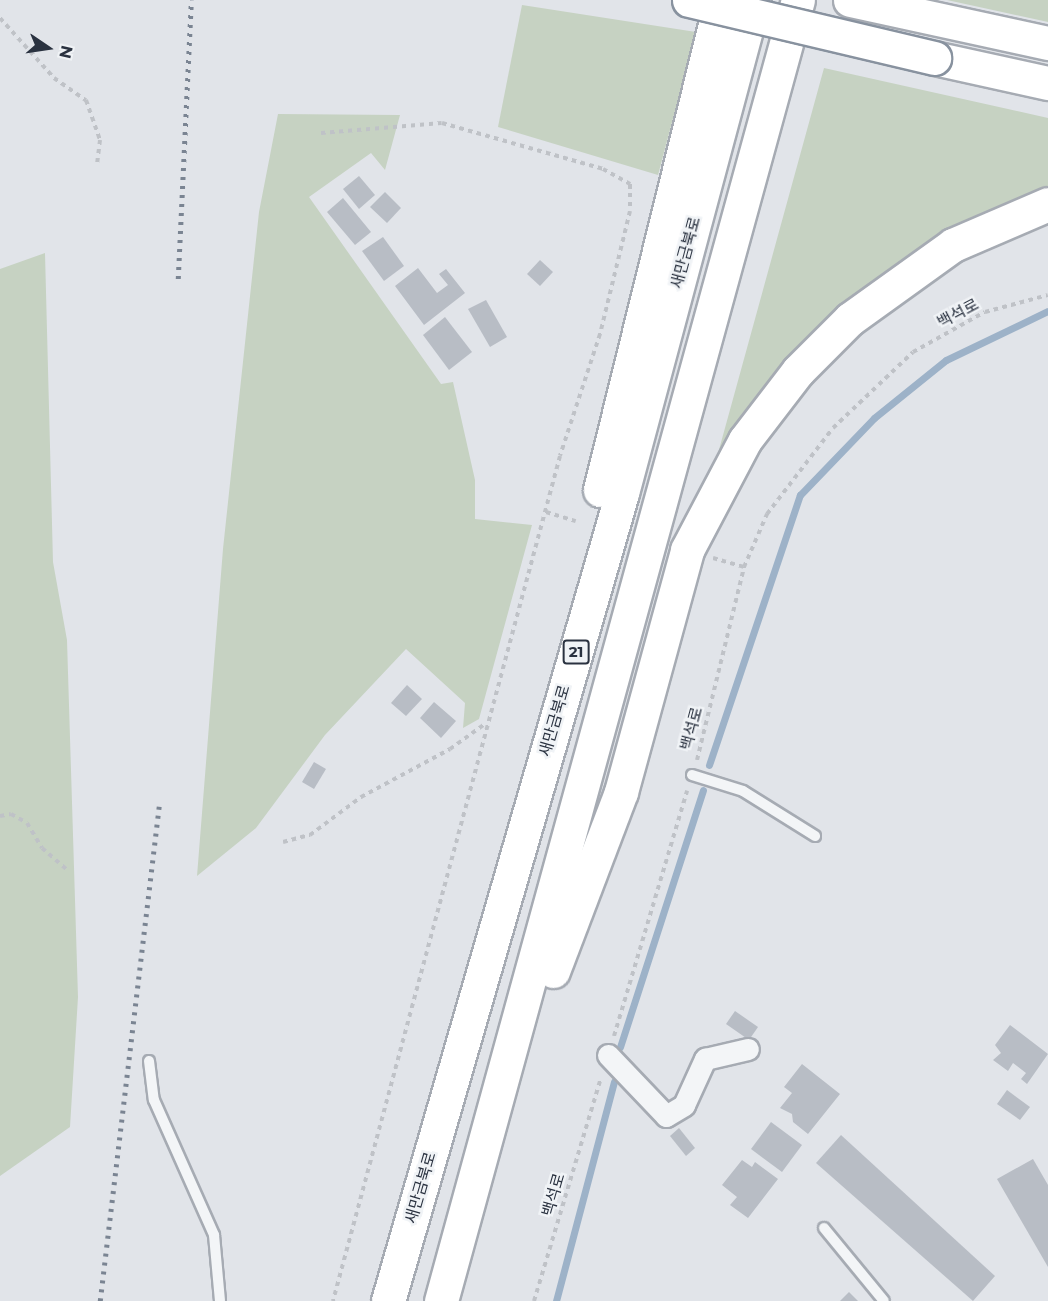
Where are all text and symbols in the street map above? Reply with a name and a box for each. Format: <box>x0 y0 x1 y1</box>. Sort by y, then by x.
north arrow <box>18 18 78 78</box>
text: N <box>55 44 77 61</box>
street label: 새만금북로 <box>667 215 705 291</box>
street label: 백석로 <box>934 295 982 333</box>
road number: 21 <box>562 640 590 664</box>
street label: 새만금북로 <box>536 683 574 759</box>
street label: 백석로 <box>677 705 707 753</box>
street label: 새만금북로 <box>402 1150 440 1226</box>
street label: 백석로 <box>539 1171 569 1219</box>

